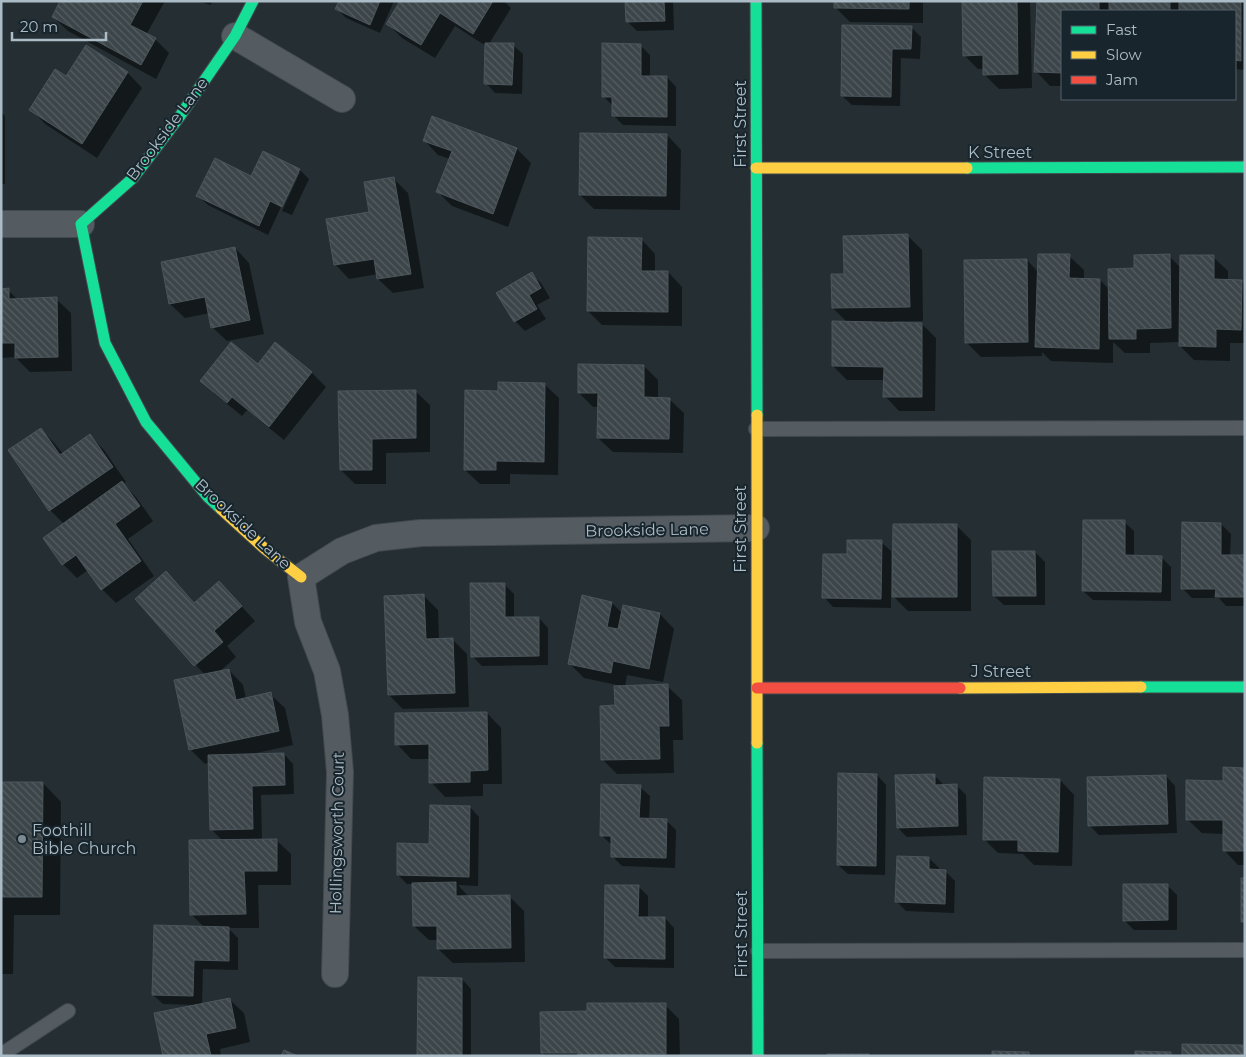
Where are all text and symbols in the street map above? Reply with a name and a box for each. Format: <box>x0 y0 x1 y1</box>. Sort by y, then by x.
scale bar <box>12 10 106 42</box>
legend <box>1061 10 1236 100</box>
text: 20 m <box>20 17 58 36</box>
text: Fast <box>1106 20 1137 39</box>
text: Slow <box>1106 45 1142 64</box>
text: Jam <box>1105 70 1138 89</box>
street label: Brookside Lane <box>122 74 212 184</box>
street label: First Street <box>731 80 750 168</box>
street label: K Street <box>968 143 1032 162</box>
street label: Brookside Lane <box>191 475 295 573</box>
street label: First Street <box>731 485 750 573</box>
street label: Brookside Lane <box>585 519 709 541</box>
street label: J Street <box>970 662 1032 681</box>
street label: Hollingsworth Court <box>326 751 348 914</box>
place label: Foothill Bible Church <box>32 821 136 858</box>
marker: Foothill Bible Church <box>16 833 28 845</box>
street label: First Street <box>732 890 751 978</box>

